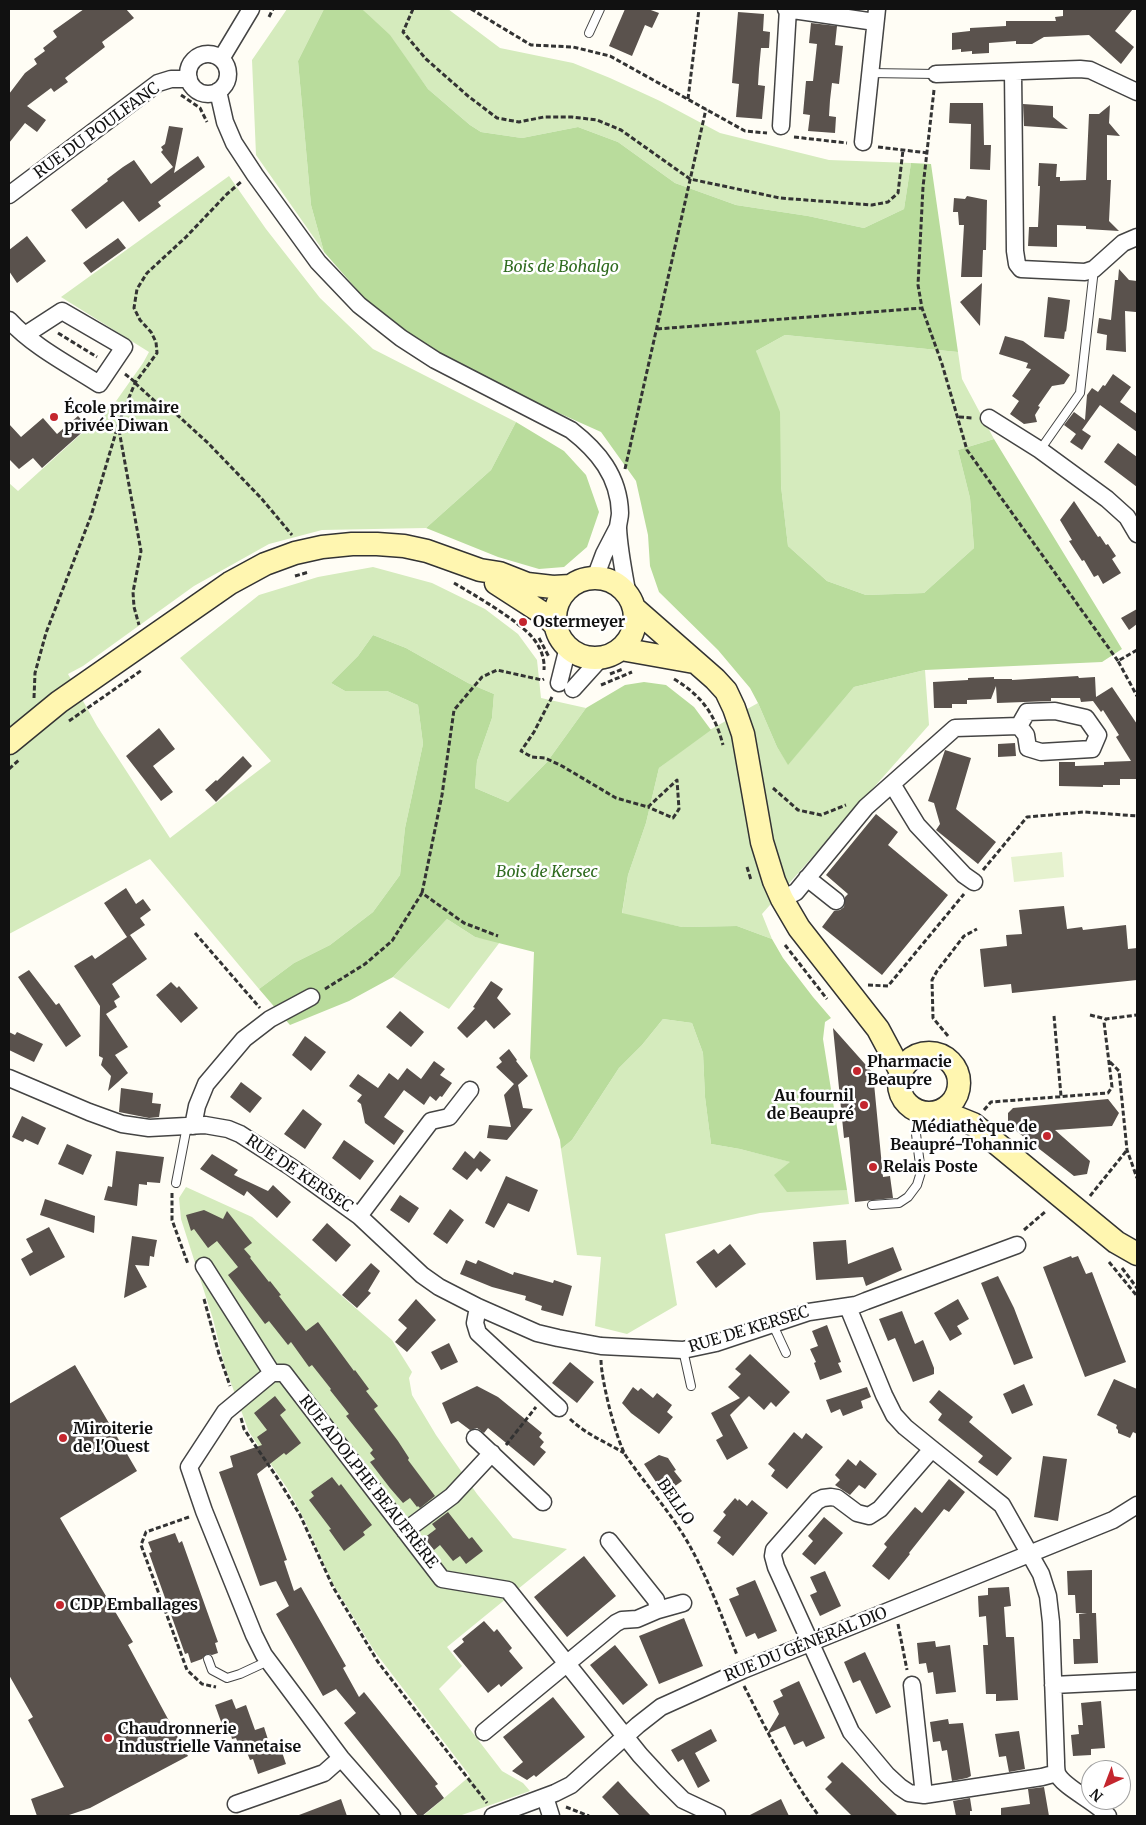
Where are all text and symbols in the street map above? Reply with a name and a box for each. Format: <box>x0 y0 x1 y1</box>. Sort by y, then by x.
street label: RUE DU POULFANC <box>30 79 164 183</box>
park label: Bois de Bohalgo <box>503 257 619 277</box>
place label: École primaire privée Diwan <box>64 398 179 436</box>
marker: École primaire privée Diwan <box>48 411 60 423</box>
place label: Ostermeyer <box>533 612 625 632</box>
marker: Ostermeyer <box>517 616 529 628</box>
park label: Bois de Kersec <box>496 862 598 882</box>
place label: Pharmacie Beaupre <box>867 1052 952 1090</box>
marker: Pharmacie Beaupre <box>851 1065 863 1077</box>
place label: Au fournil de Beaupré <box>767 1086 854 1124</box>
marker: Au fournil de Beaupré <box>858 1099 870 1111</box>
place label: Médiathèque de Beaupré-Tohannic <box>890 1117 1037 1155</box>
marker: Médiathèque de Beaupré-Tohannic <box>1041 1130 1053 1142</box>
street label: RUE DE KERSEC <box>242 1131 356 1217</box>
place label: Relais Poste <box>883 1157 978 1177</box>
marker: Relais Poste <box>867 1161 879 1173</box>
street label: RUE DE KERSEC <box>686 1303 812 1357</box>
street label: RUE ADOLPHE BEAUFRÈRE <box>295 1392 441 1572</box>
place label: Miroiterie de l'Ouest <box>73 1419 153 1457</box>
marker: Miroiterie de l'Ouest <box>57 1432 69 1444</box>
street label: BELLO <box>652 1475 698 1529</box>
place label: CDP Emballages <box>70 1595 198 1615</box>
marker: CDP Emballages <box>54 1599 66 1611</box>
street label: RUE DU GÉNÉRAL DIO <box>722 1604 890 1686</box>
place label: Chaudronnerie Industrielle Vannetaise <box>118 1719 301 1757</box>
marker: Chaudronnerie Industrielle Vannetaise <box>102 1732 114 1744</box>
north arrow <box>1081 1760 1131 1810</box>
text: N <box>1086 1785 1107 1806</box>

